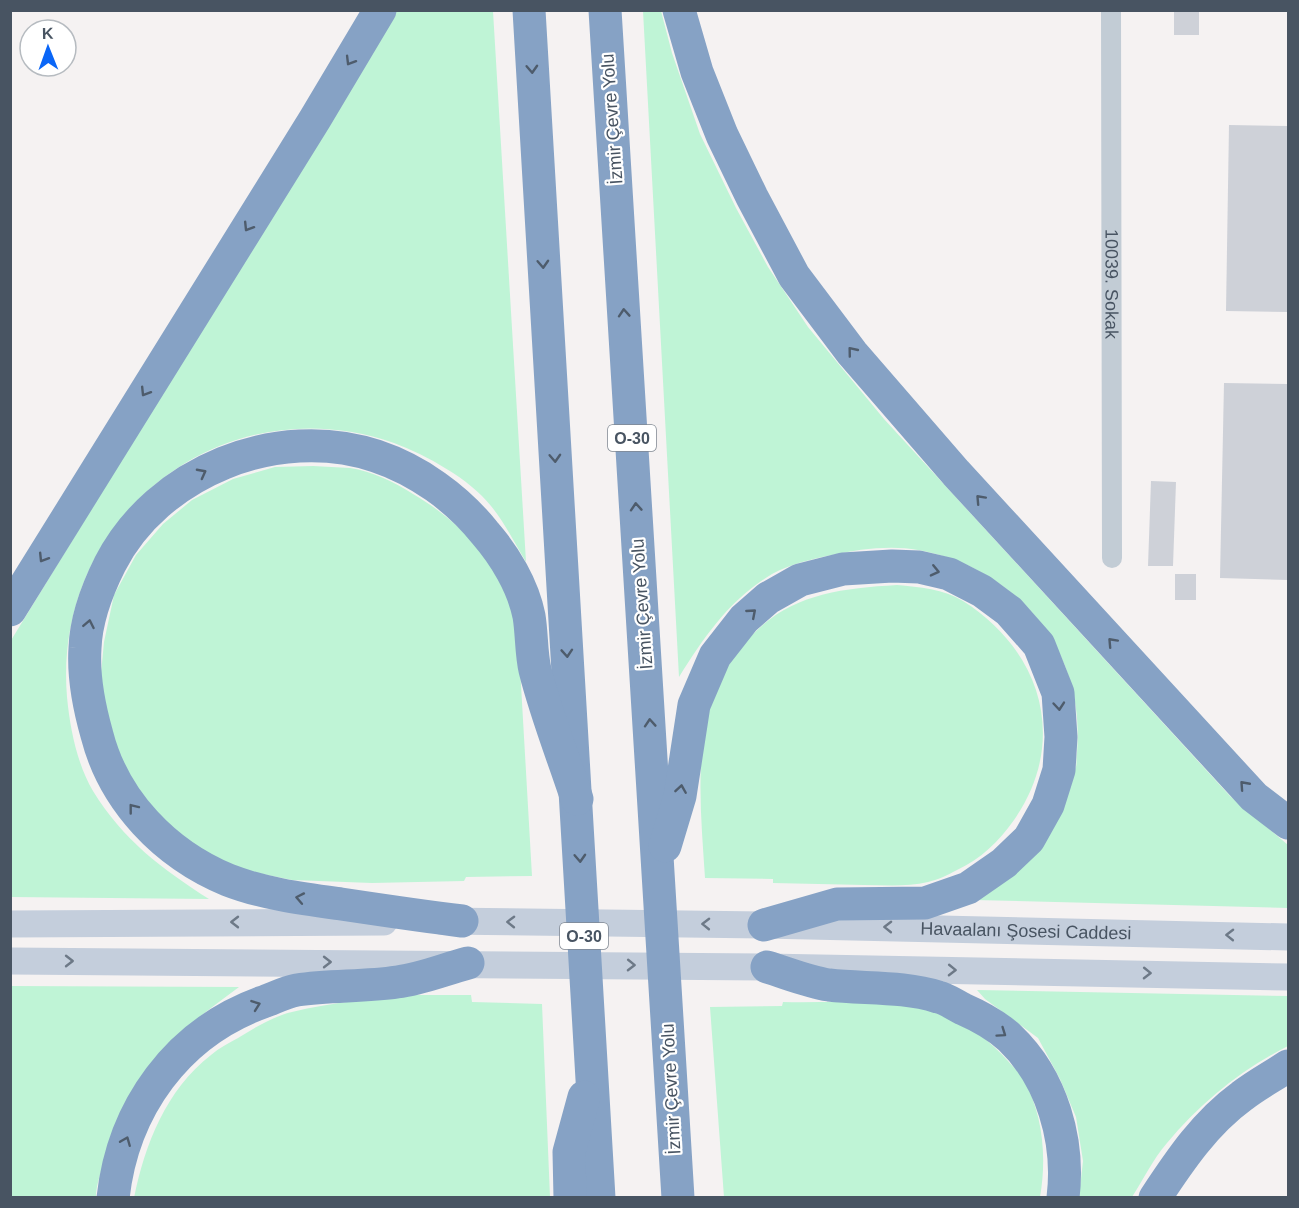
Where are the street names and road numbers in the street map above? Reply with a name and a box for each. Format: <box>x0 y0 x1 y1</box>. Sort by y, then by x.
street label: İzmir Çevre Yolu <box>597 53 627 185</box>
street label: 10039. Sokak <box>1101 229 1122 340</box>
road number: O-30 <box>608 425 656 451</box>
street label: İzmir Çevre Yolu <box>627 538 657 670</box>
street label: Havaalanı Şosesi Caddesi <box>920 919 1132 943</box>
road number: O-30 <box>560 923 608 949</box>
street label: İzmir Çevre Yolu <box>658 1023 684 1155</box>

